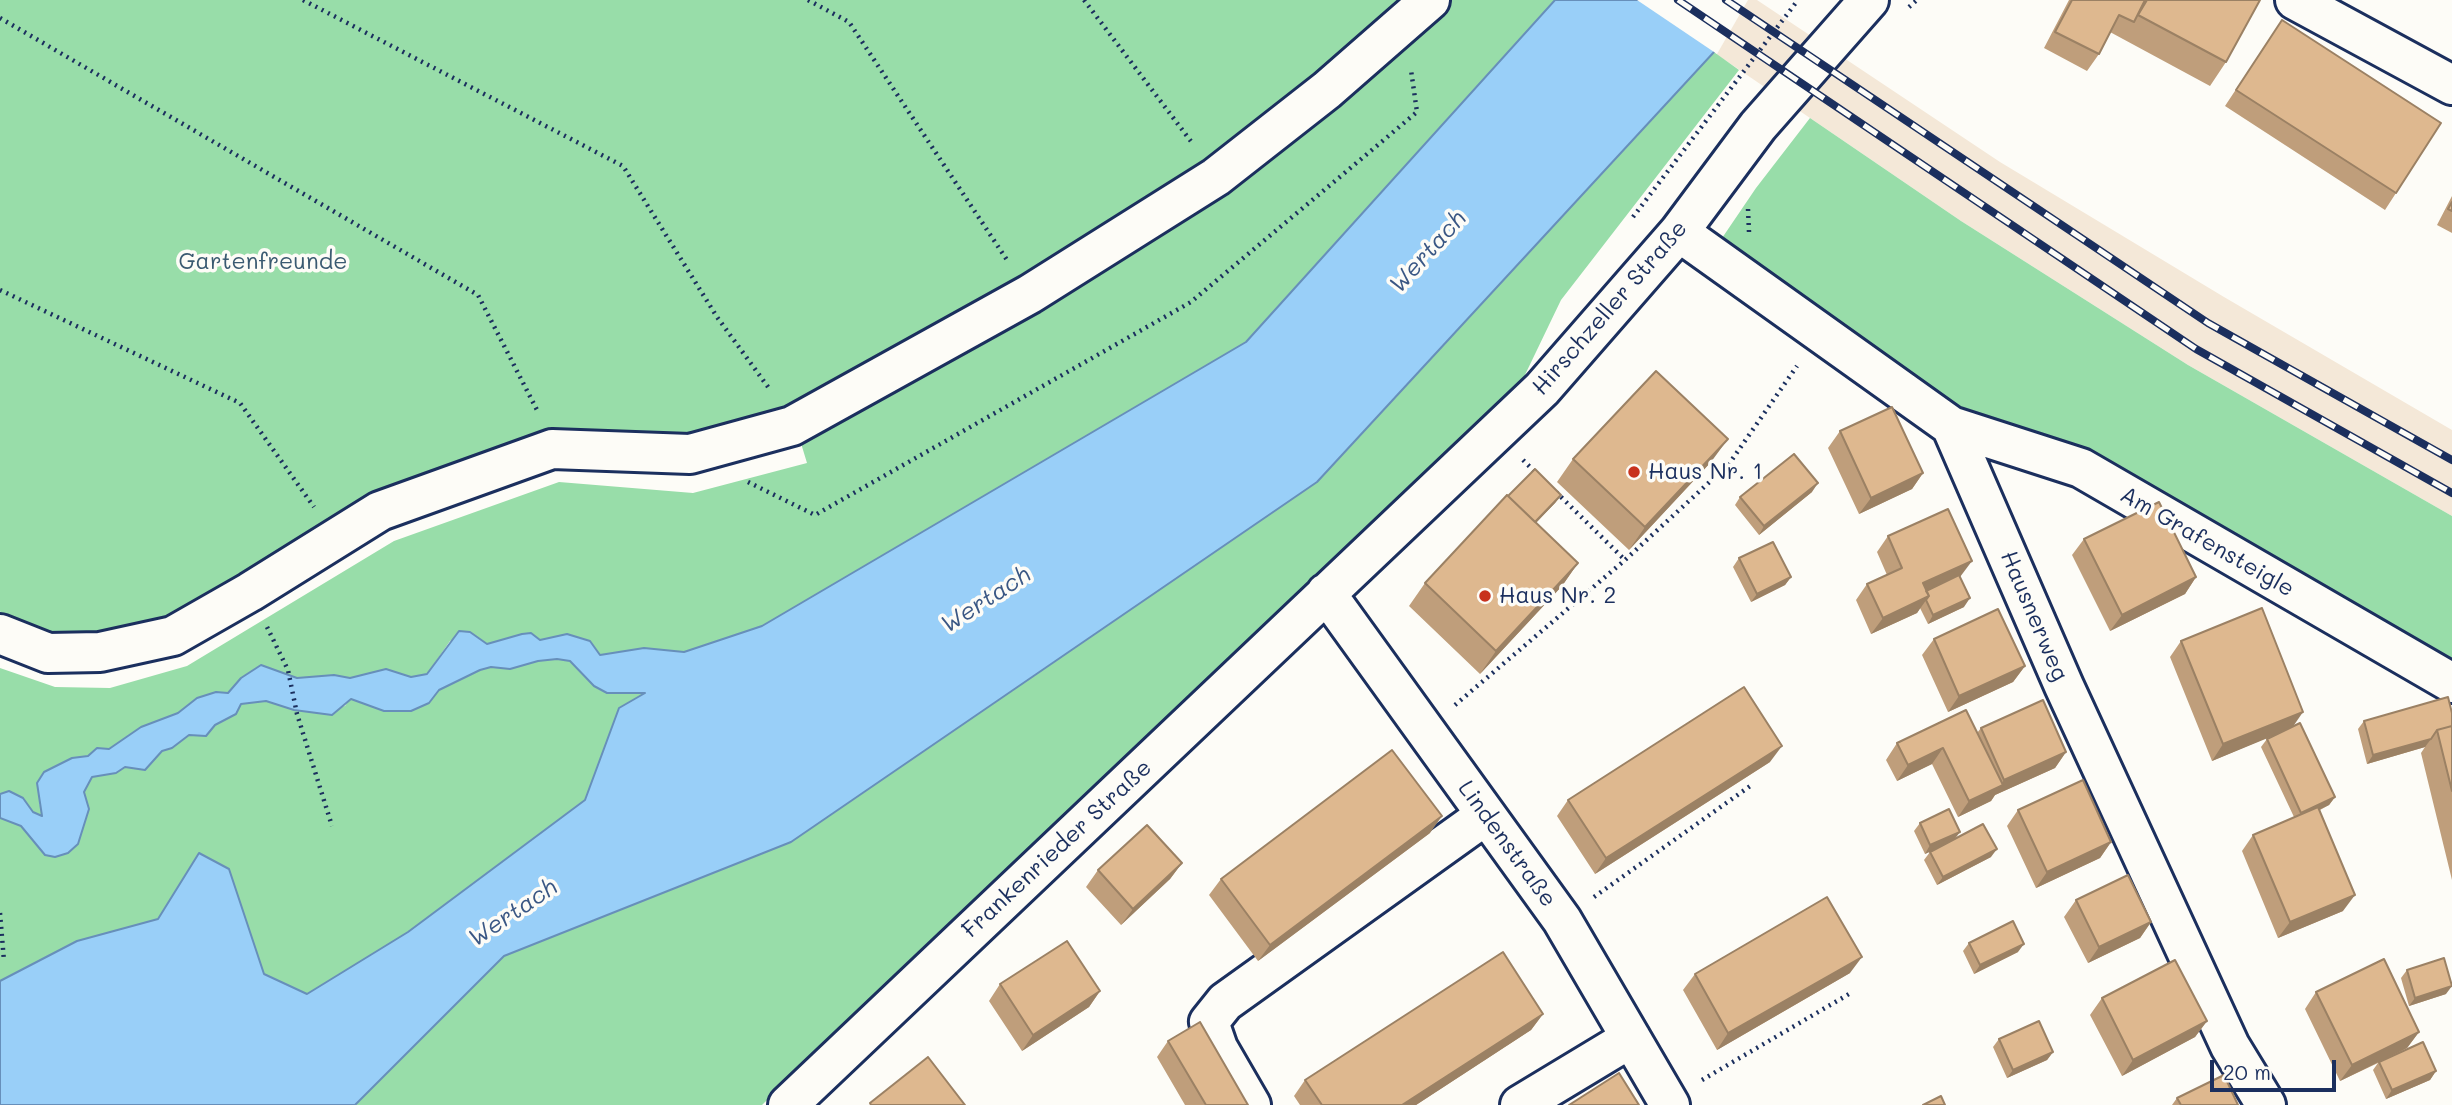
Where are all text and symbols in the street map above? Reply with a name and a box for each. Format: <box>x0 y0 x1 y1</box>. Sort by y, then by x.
water label: Wertach <box>1383 205 1473 299</box>
street label: Hirschzeller Straße <box>1527 215 1693 401</box>
park label: Gartenfreunde <box>179 248 347 276</box>
place label: Haus Nr. 1 <box>1648 458 1763 486</box>
marker: Haus Nr. 1 <box>1626 464 1642 480</box>
street label: Am Grafensteigle <box>2115 481 2299 603</box>
street label: Hausnerweg <box>1994 547 2074 685</box>
water label: Wertach <box>936 560 1036 640</box>
place label: Haus Nr. 2 <box>1499 582 1616 610</box>
marker: Haus Nr. 2 <box>1477 588 1493 604</box>
street label: Frankenrieder Straße <box>957 754 1157 944</box>
street label: Lindenstraße <box>1452 775 1562 913</box>
water label: Wertach <box>463 873 563 953</box>
scale bar <box>2214 1046 2340 1090</box>
text: 20 m <box>2223 1058 2271 1085</box>

